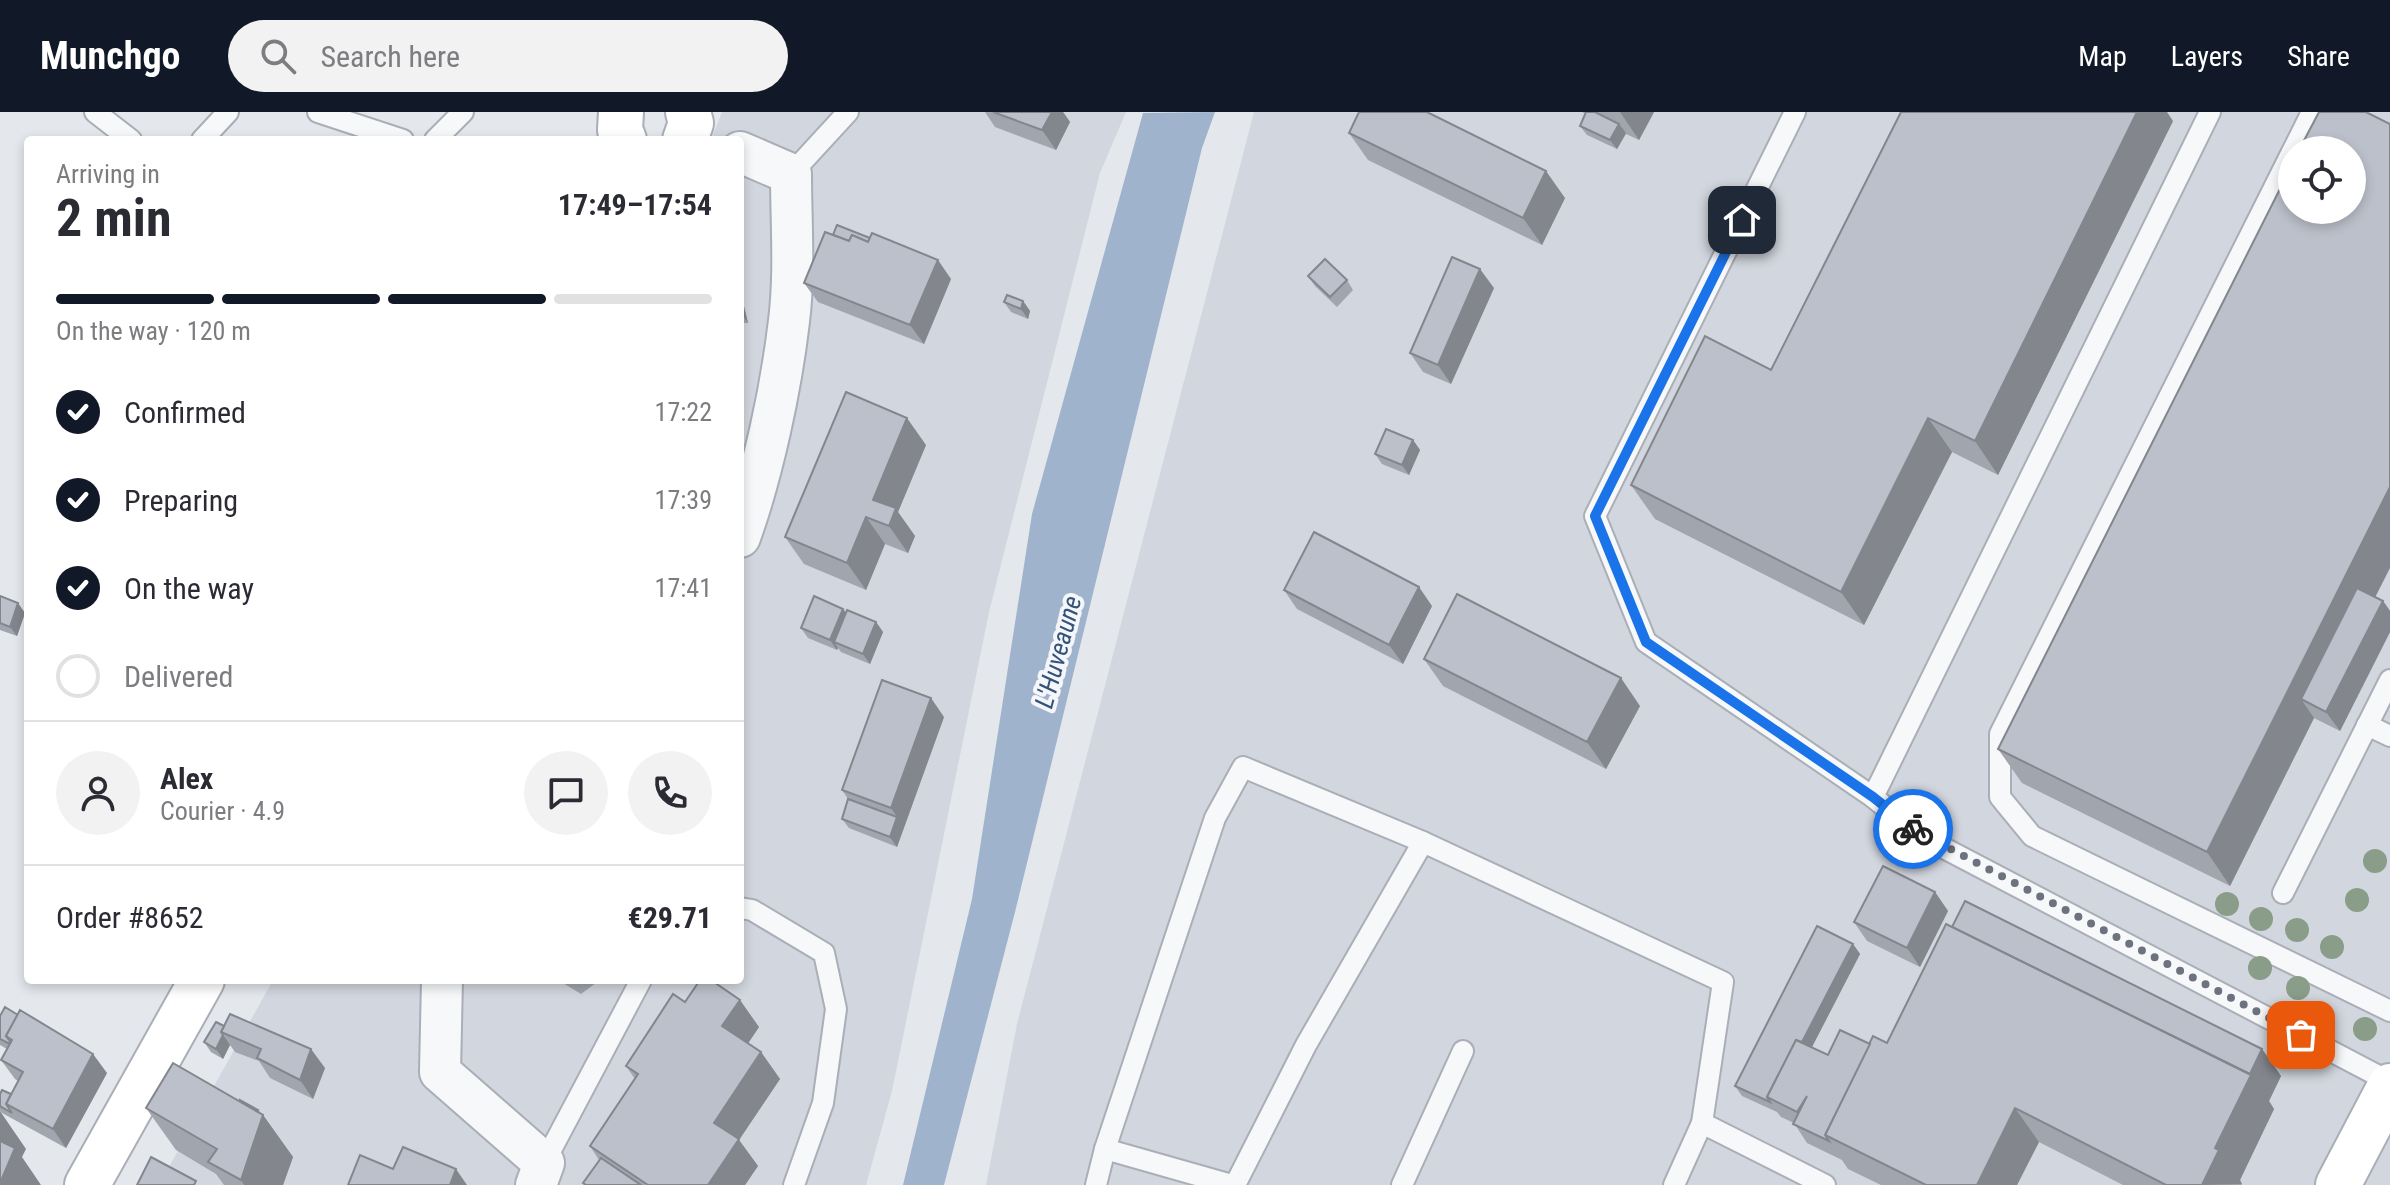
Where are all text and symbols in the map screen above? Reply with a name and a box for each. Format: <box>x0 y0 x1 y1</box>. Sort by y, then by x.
search box <box>228 20 788 92</box>
text: Munchgo <box>40 34 180 78</box>
icon: search <box>256 34 300 78</box>
text: Search here <box>320 39 460 74</box>
text: Map <box>2078 40 2127 73</box>
text: Layers <box>2171 40 2243 73</box>
text: Share <box>2287 40 2350 73</box>
map controls <box>2278 136 2366 224</box>
button: locate <box>2278 136 2366 224</box>
text: Arriving in <box>56 159 160 189</box>
pin <box>1708 186 1776 254</box>
text: 17:49–17:54 <box>558 187 712 222</box>
text: 2 min <box>56 188 172 249</box>
icon: home <box>1720 198 1764 242</box>
text: On the way · 120 m <box>56 316 251 346</box>
icon: check <box>56 390 100 434</box>
text: Confirmed <box>124 395 246 430</box>
text: 17:22 <box>655 397 712 427</box>
icon: check <box>56 478 100 522</box>
text: Preparing <box>124 483 238 518</box>
text: 17:39 <box>655 485 712 515</box>
icon: check <box>56 566 100 610</box>
text: On the way <box>124 571 254 606</box>
text: 17:41 <box>655 573 712 603</box>
water label: L'Huveaune <box>1029 593 1087 711</box>
text: Delivered <box>124 659 233 694</box>
button: person <box>56 751 140 835</box>
button: chat <box>524 751 608 835</box>
button: phone <box>628 751 712 835</box>
text: Alex <box>160 761 213 796</box>
courier <box>1873 789 1953 869</box>
text: Courier · 4.9 <box>160 796 285 826</box>
icon: bike <box>1891 807 1935 851</box>
text: Order #8652 <box>56 900 204 935</box>
text: €29.71 <box>627 900 712 935</box>
pin <box>2267 1001 2335 1069</box>
icon: bag <box>2279 1013 2323 1057</box>

